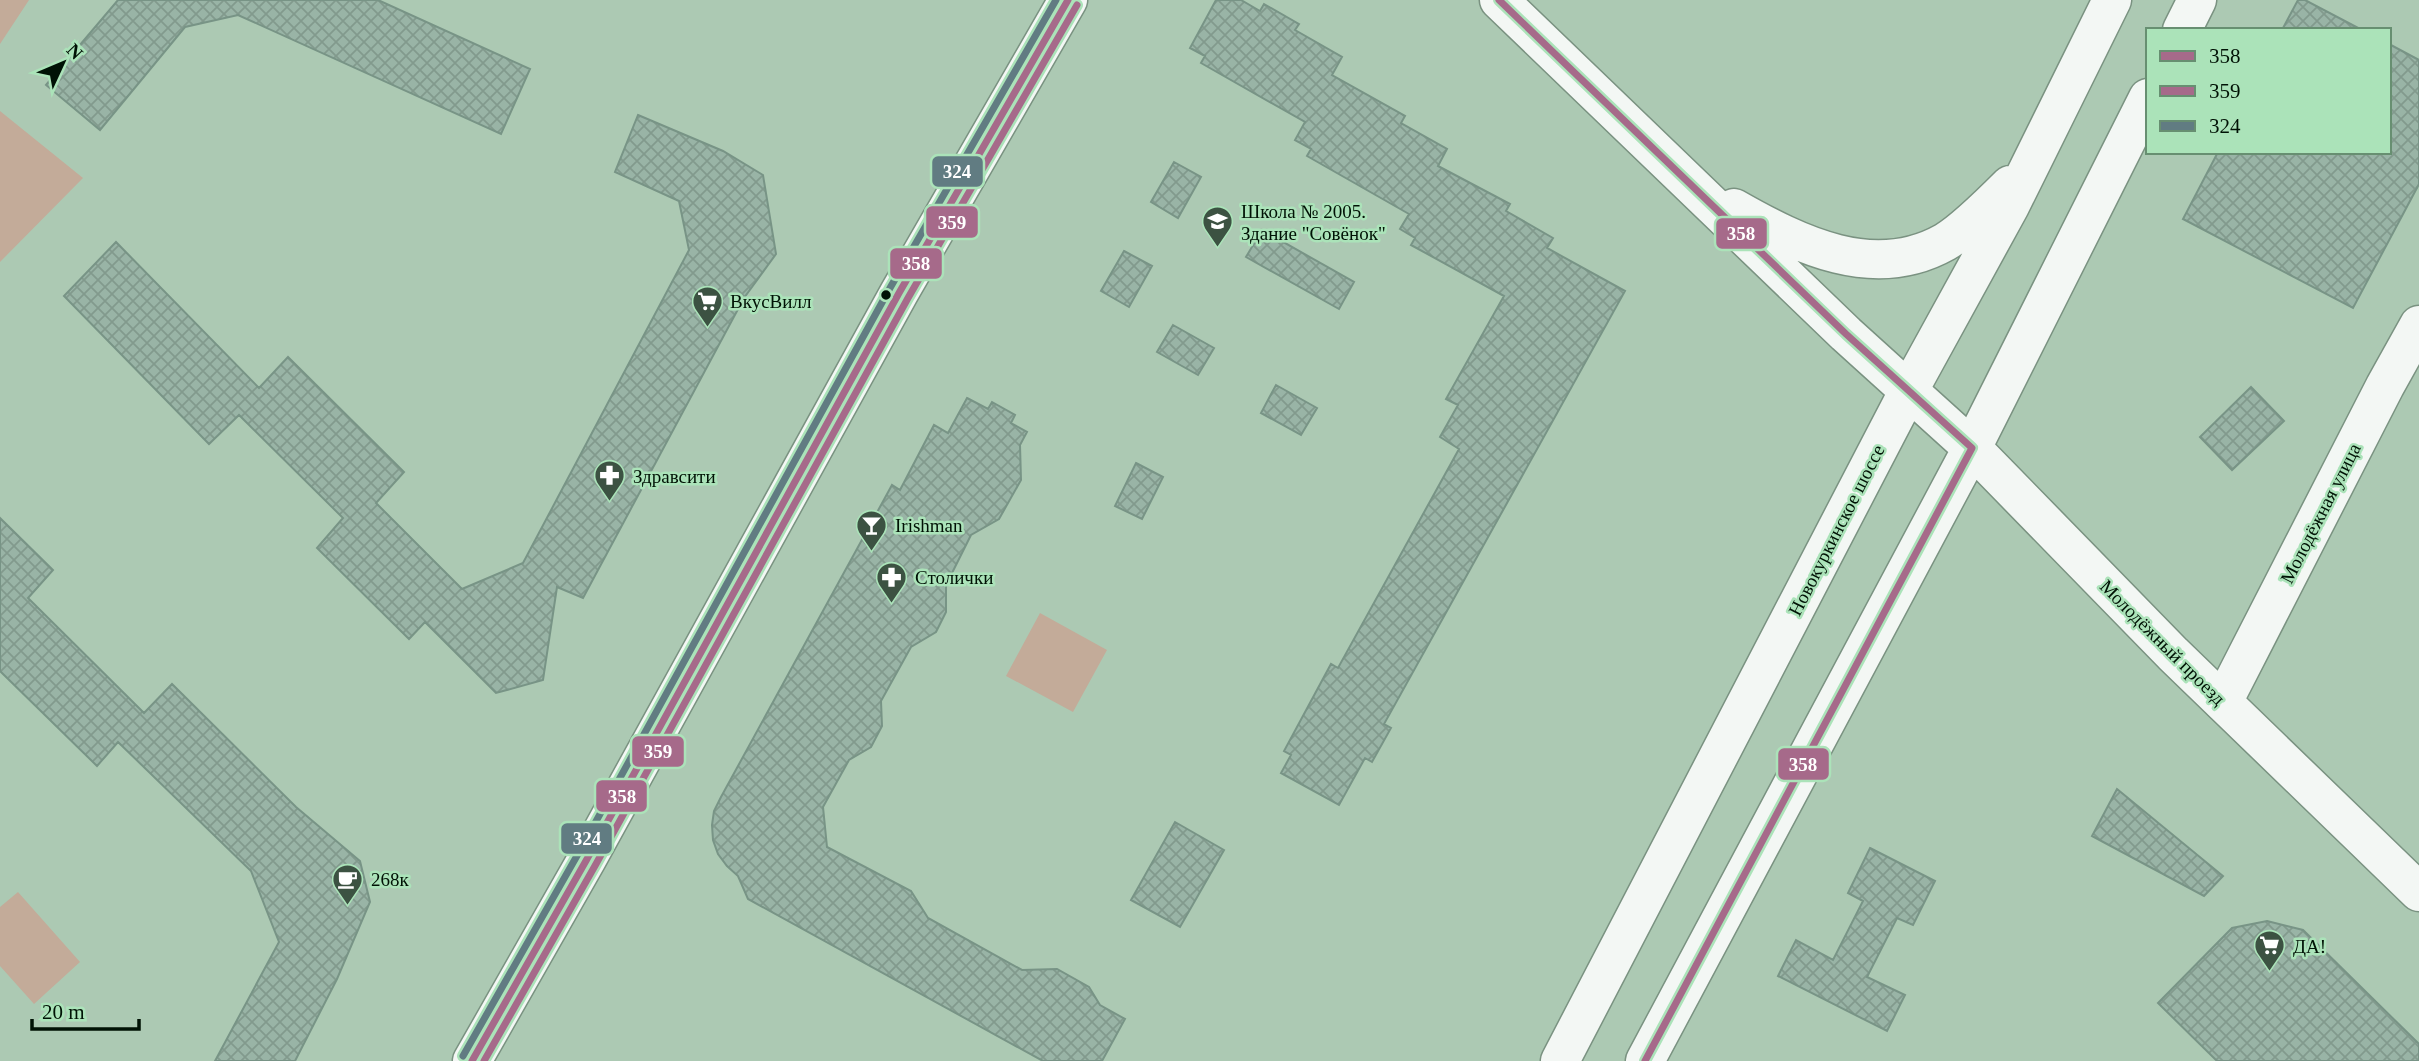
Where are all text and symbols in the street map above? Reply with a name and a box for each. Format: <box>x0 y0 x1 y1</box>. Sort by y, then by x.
north arrow <box>28 28 98 98</box>
legend <box>2146 28 2391 154</box>
text: N <box>63 39 87 64</box>
text: 358 <box>2209 44 2241 68</box>
text: 359 <box>2209 79 2241 103</box>
text: 324 <box>2209 114 2241 138</box>
line badge: 324 <box>931 155 984 188</box>
text: 324 <box>943 161 972 182</box>
place label: Школа № 2005. Здание "Совёнок" <box>1241 201 1386 244</box>
line badge: 359 <box>925 205 979 239</box>
school or university icon: Школа № 2005. Здание "Совёнок" <box>1201 205 1235 249</box>
text: 359 <box>938 212 966 233</box>
line badge: 358 <box>1715 217 1768 250</box>
text: 358 <box>1727 223 1755 244</box>
line badge: 358 <box>889 247 943 280</box>
text: 358 <box>902 253 930 274</box>
supermarket icon: ВкусВилл <box>690 284 724 328</box>
unlabelled marker <box>879 288 893 302</box>
place label: ВкусВилл <box>730 291 812 312</box>
street label: Молодёжная улица <box>2276 439 2365 587</box>
street label: Новокуркинское шоссе <box>1784 441 1889 619</box>
pharmacy icon: Здравсити <box>593 459 627 503</box>
place label: Здравсити <box>633 466 716 487</box>
bar icon: Irishman <box>855 508 889 552</box>
place label: Irishman <box>895 515 963 536</box>
pharmacy icon: Столички <box>875 560 909 604</box>
place label: Столички <box>915 567 993 588</box>
street label: Молодёжный проезд <box>2096 576 2230 709</box>
line badge: 359 <box>631 735 685 768</box>
text: 359 <box>644 741 672 762</box>
line badge: 358 <box>1777 747 1830 781</box>
text: 358 <box>1789 754 1817 775</box>
line badge: 358 <box>595 779 648 813</box>
text: 358 <box>608 786 636 807</box>
line badge: 324 <box>560 822 613 855</box>
text: 324 <box>573 828 602 849</box>
cafe icon: 268к <box>331 862 365 906</box>
place label: 268к <box>371 869 410 890</box>
supermarket icon: ДА! <box>2253 929 2287 973</box>
place label: ДА! <box>2293 936 2326 957</box>
scale bar <box>32 988 138 1032</box>
text: 20 m <box>42 1000 85 1024</box>

